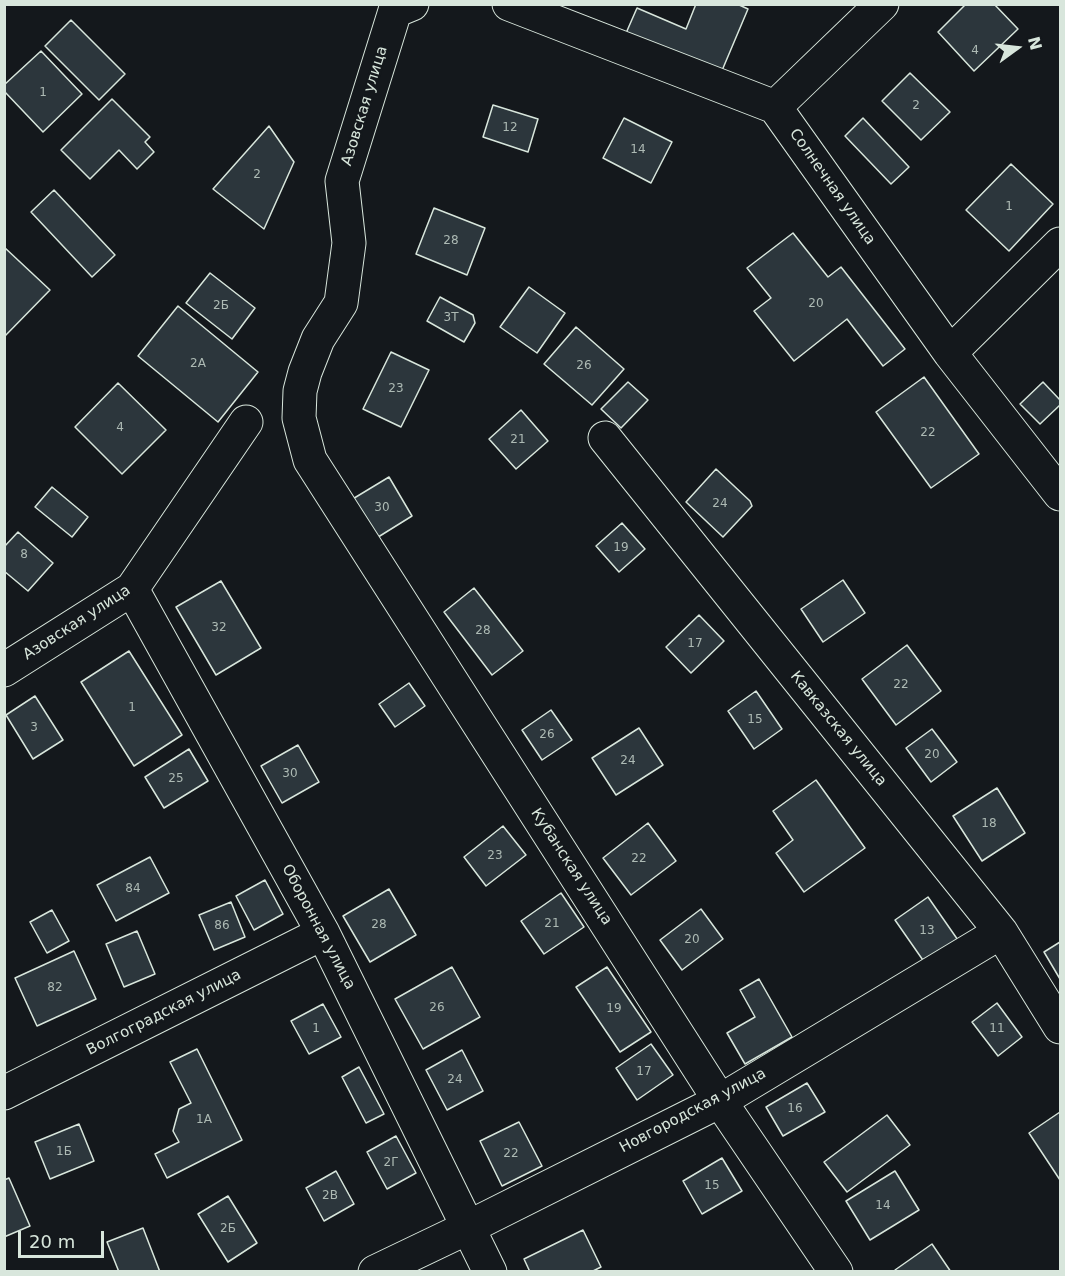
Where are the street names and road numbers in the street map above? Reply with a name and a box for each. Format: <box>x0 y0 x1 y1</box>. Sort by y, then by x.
street label: Азовская улица <box>338 44 392 168</box>
street label: Солнечная улица <box>785 126 879 248</box>
street label: Азовская улица <box>20 582 134 664</box>
street label: Кавказская улица <box>786 668 890 790</box>
street label: Кубанская улица <box>527 805 615 929</box>
street label: Оборонная улица <box>277 861 359 993</box>
street label: Волгоградская улица <box>84 966 244 1060</box>
street label: Новгородская улица <box>617 1065 769 1157</box>

